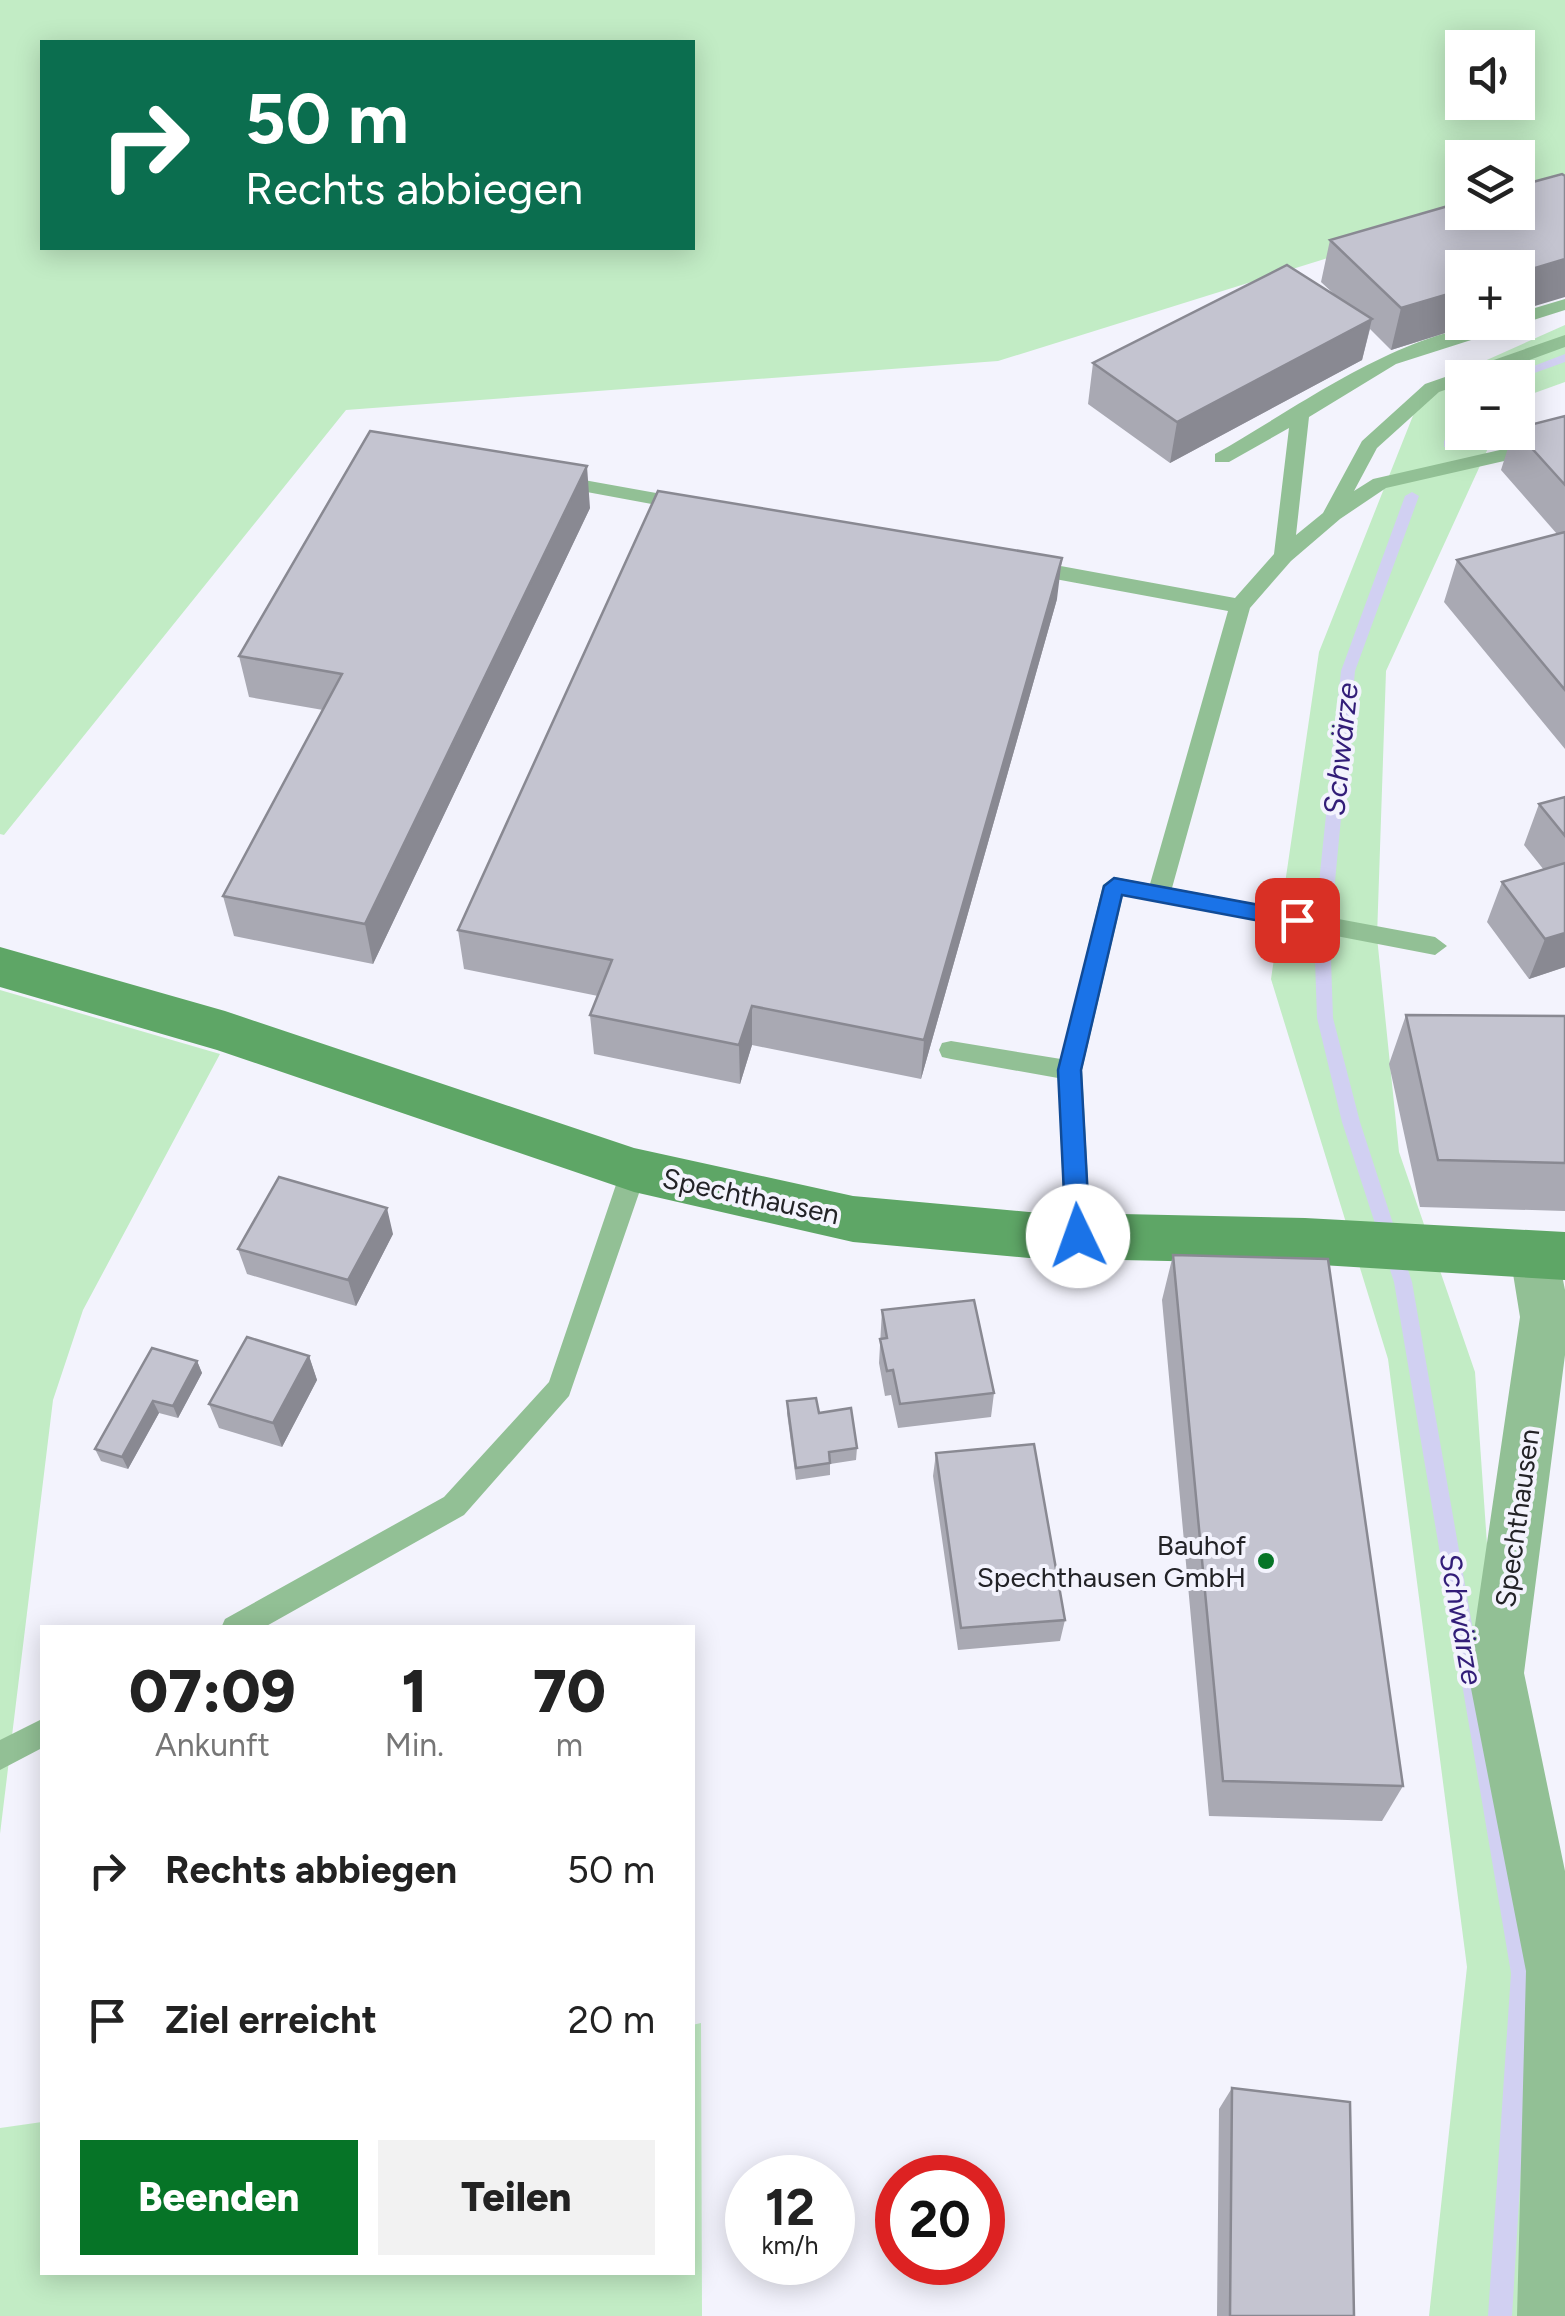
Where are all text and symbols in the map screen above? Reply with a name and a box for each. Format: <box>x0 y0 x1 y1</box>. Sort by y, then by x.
map controls <box>1445 30 1535 450</box>
button: sound <box>1445 30 1535 120</box>
text: 50 m <box>245 76 409 161</box>
icon: right <box>80 80 210 210</box>
button: layers <box>1445 140 1535 230</box>
text: Rechts abbiegen <box>245 161 583 215</box>
button: + <box>1445 250 1535 340</box>
button: − <box>1445 360 1535 450</box>
water label: Schwärze <box>1315 681 1366 817</box>
pin <box>1255 878 1340 963</box>
icon: arrive <box>1270 893 1325 948</box>
street label: Spechthausen <box>659 1161 843 1231</box>
position arrow <box>1026 1184 1130 1288</box>
street label: Spechthausen <box>1488 1427 1546 1609</box>
place label: Bauhof Spechthausen GmbH <box>977 1528 1247 1594</box>
marker: Bauhof Spechthausen GmbH <box>1255 1550 1277 1572</box>
water label: Schwärze <box>1432 1550 1491 1688</box>
text: 07:09 <box>129 1655 296 1727</box>
text: 1 <box>402 1655 427 1727</box>
text: 70 <box>533 1655 606 1727</box>
text: Ankunft <box>155 1726 270 1764</box>
text: Min. <box>385 1726 444 1764</box>
text: m <box>556 1726 583 1764</box>
icon: right <box>80 1843 135 1898</box>
text: Rechts abbiegen <box>165 1847 457 1893</box>
text: 50 m <box>567 1847 655 1893</box>
icon: arrive <box>80 1993 135 2048</box>
text: Ziel erreicht <box>165 1997 377 2043</box>
text: 20 m <box>568 1997 655 2043</box>
button: Beenden <box>80 2140 358 2255</box>
button: Teilen <box>378 2140 655 2255</box>
speed limit sign: 20 <box>875 2155 1005 2285</box>
text: 12 <box>765 2177 815 2238</box>
text: km/h <box>761 2230 819 2260</box>

